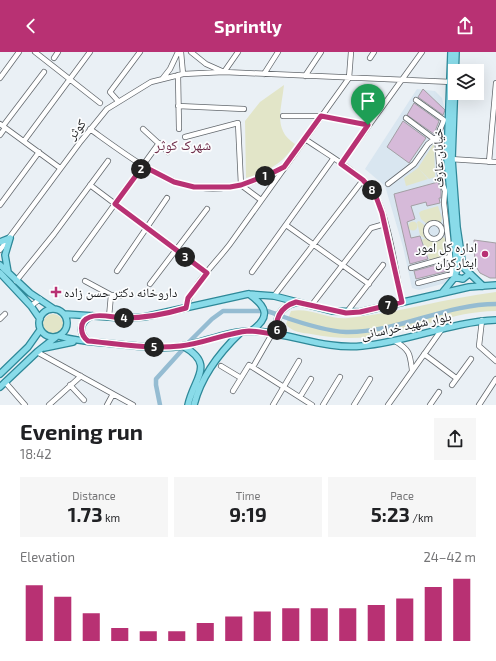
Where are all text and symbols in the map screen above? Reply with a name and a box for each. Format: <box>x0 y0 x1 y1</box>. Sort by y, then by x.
icon: back <box>20 15 42 37</box>
text: Sprintly <box>214 15 282 37</box>
icon: share <box>454 15 476 37</box>
map controls <box>448 64 484 100</box>
button: layers <box>448 64 484 100</box>
pin <box>351 84 385 125</box>
icon: arrive <box>357 90 379 112</box>
street label: کوثر <box>63 115 90 144</box>
street label: خیابان عارف <box>429 128 448 188</box>
district label: شهرک کوثر <box>154 136 211 154</box>
pin: 2 <box>131 159 151 179</box>
text: 2 <box>138 162 144 175</box>
pin: 1 <box>255 166 275 186</box>
text: 1 <box>263 169 267 182</box>
pin: 8 <box>362 180 382 200</box>
text: 8 <box>369 183 375 196</box>
place label: اداره کل امور ایثارکران <box>415 239 477 271</box>
pin: 3 <box>175 247 195 267</box>
marker: اداره کل امور ایثارکران <box>480 249 490 259</box>
text: 3 <box>182 250 188 263</box>
place label: داروخانه دکتر حسن زاده <box>64 284 177 301</box>
marker: داروخانه دکتر حسن زاده <box>51 287 61 297</box>
pin: 7 <box>378 295 398 315</box>
text: 7 <box>385 298 391 311</box>
pin: 4 <box>114 308 134 328</box>
street label: بلوار شهید خراسانی <box>359 308 453 343</box>
text: 4 <box>120 311 128 324</box>
pin: 6 <box>267 320 287 340</box>
text: 6 <box>274 323 280 336</box>
pin: 5 <box>144 337 164 357</box>
text: 5 <box>151 340 157 353</box>
text: Evening run <box>20 418 143 444</box>
button: share <box>434 418 476 460</box>
text: 18:42 <box>20 446 51 462</box>
text: Distance <box>72 489 116 502</box>
text: Time <box>236 489 260 502</box>
text: Pace <box>390 489 414 502</box>
text: 1.73 <box>68 502 103 526</box>
text: 9:19 <box>229 502 267 526</box>
text: 5:23 <box>371 502 410 526</box>
text: km <box>103 511 120 524</box>
text: /km <box>410 511 433 524</box>
text: Elevation <box>20 549 75 565</box>
text: 24–42 m <box>423 549 476 565</box>

